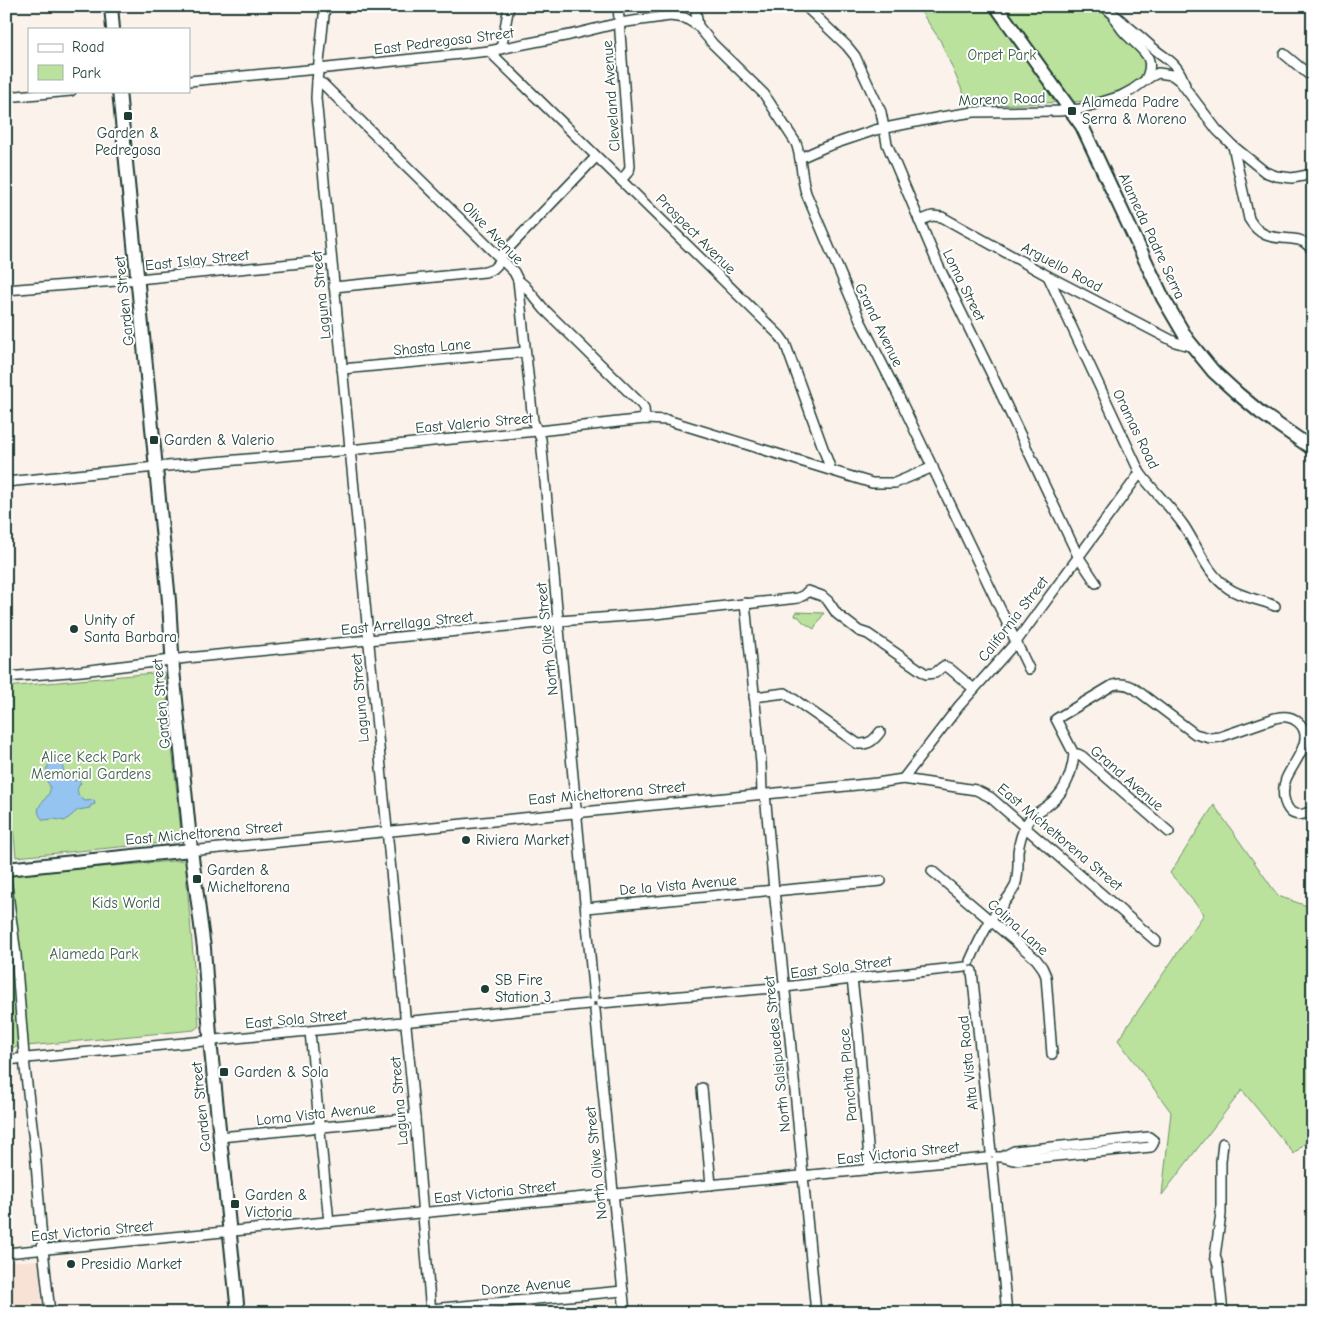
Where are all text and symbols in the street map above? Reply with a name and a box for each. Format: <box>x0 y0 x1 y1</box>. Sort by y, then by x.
street label: East Pedregosa Street <box>373 23 516 59</box>
legend <box>28 28 190 92</box>
text: Road <box>72 38 104 56</box>
street label: Cleveland Avenue <box>598 39 624 152</box>
park label: Orpet Park <box>967 46 1037 64</box>
text: Park <box>72 64 101 82</box>
street label: Moreno Road <box>958 88 1046 110</box>
place label: Alameda Padre Serra & Moreno <box>1082 93 1187 128</box>
marker: Alameda Padre Serra & Moreno <box>1066 105 1078 117</box>
marker: Garden & Pedregosa <box>122 110 134 122</box>
place label: Garden & Pedregosa <box>95 124 161 159</box>
street label: Alameda Padre Serra <box>1115 170 1189 302</box>
street label: Prospect Avenue <box>652 190 740 278</box>
street label: Olive Avenue <box>459 198 528 269</box>
street label: Arguello Road <box>1018 238 1106 296</box>
street label: East Islay Street <box>144 246 251 274</box>
street label: Loma Street <box>939 246 989 325</box>
street label: Laguna Street <box>307 249 335 340</box>
street label: Garden Street <box>110 254 138 347</box>
street label: Grand Avenue <box>851 280 907 370</box>
street label: Shasta Lane <box>393 335 472 359</box>
street label: Oramas Road <box>1109 386 1163 472</box>
street label: East Valerio Street <box>414 409 534 437</box>
place label: Garden & Valerio <box>164 431 275 449</box>
marker: Garden & Valerio <box>148 434 160 446</box>
street label: California Street <box>974 572 1052 665</box>
street label: North Olive Street <box>532 581 562 696</box>
street label: East Arrellaga Street <box>340 607 475 639</box>
place label: Unity of Santa Barbara <box>84 611 177 646</box>
marker: Unity of Santa Barbara <box>68 623 80 635</box>
street label: Laguna Street <box>347 652 373 743</box>
street label: Garden Street <box>148 658 174 750</box>
street label: Grand Avenue <box>1087 741 1168 815</box>
park label: Alice Keck Park Memorial Gardens <box>31 748 151 783</box>
street label: East Micheltorena Street <box>528 777 687 809</box>
street label: East Micheltorena Street <box>994 779 1127 895</box>
street label: East Micheltorena Street <box>125 817 284 849</box>
place label: Riviera Market <box>476 831 570 849</box>
marker: Riviera Market <box>460 834 472 846</box>
place label: Garden & Micheltorena <box>207 861 290 896</box>
street label: De la Vista Avenue <box>618 871 738 899</box>
marker: Garden & Micheltorena <box>191 873 203 885</box>
park label: Kids World <box>92 894 160 912</box>
street label: Colina Lane <box>984 895 1052 959</box>
park label: Alameda Park <box>49 945 139 963</box>
street label: East Sola Street <box>789 952 893 982</box>
place label: SB Fire Station 3 <box>495 971 551 1006</box>
street label: North Salsipuedes Street <box>760 974 794 1133</box>
marker: SB Fire Station 3 <box>479 983 491 995</box>
street label: East Sola Street <box>244 1006 348 1032</box>
street label: Alta Vista Road <box>954 1015 982 1111</box>
street label: Panchita Place <box>835 1027 861 1122</box>
street label: Laguna Street <box>386 1055 412 1146</box>
street label: Garden Street <box>187 1060 215 1153</box>
place label: Garden & Sola <box>234 1063 329 1081</box>
marker: Garden & Sola <box>218 1066 230 1078</box>
street label: Loma Vista Avenue <box>255 1099 377 1129</box>
street label: North Olive Street <box>581 1105 611 1220</box>
street label: East Victoria Street <box>836 1138 961 1168</box>
street label: East Victoria Street <box>433 1177 558 1207</box>
place label: Garden & Victoria <box>245 1186 307 1221</box>
marker: Garden & Victoria <box>229 1198 241 1210</box>
street label: East Victoria Street <box>30 1217 154 1245</box>
place label: Presidio Market <box>81 1255 182 1273</box>
marker: Presidio Market <box>65 1258 77 1270</box>
street label: Donze Avenue <box>480 1273 572 1299</box>

